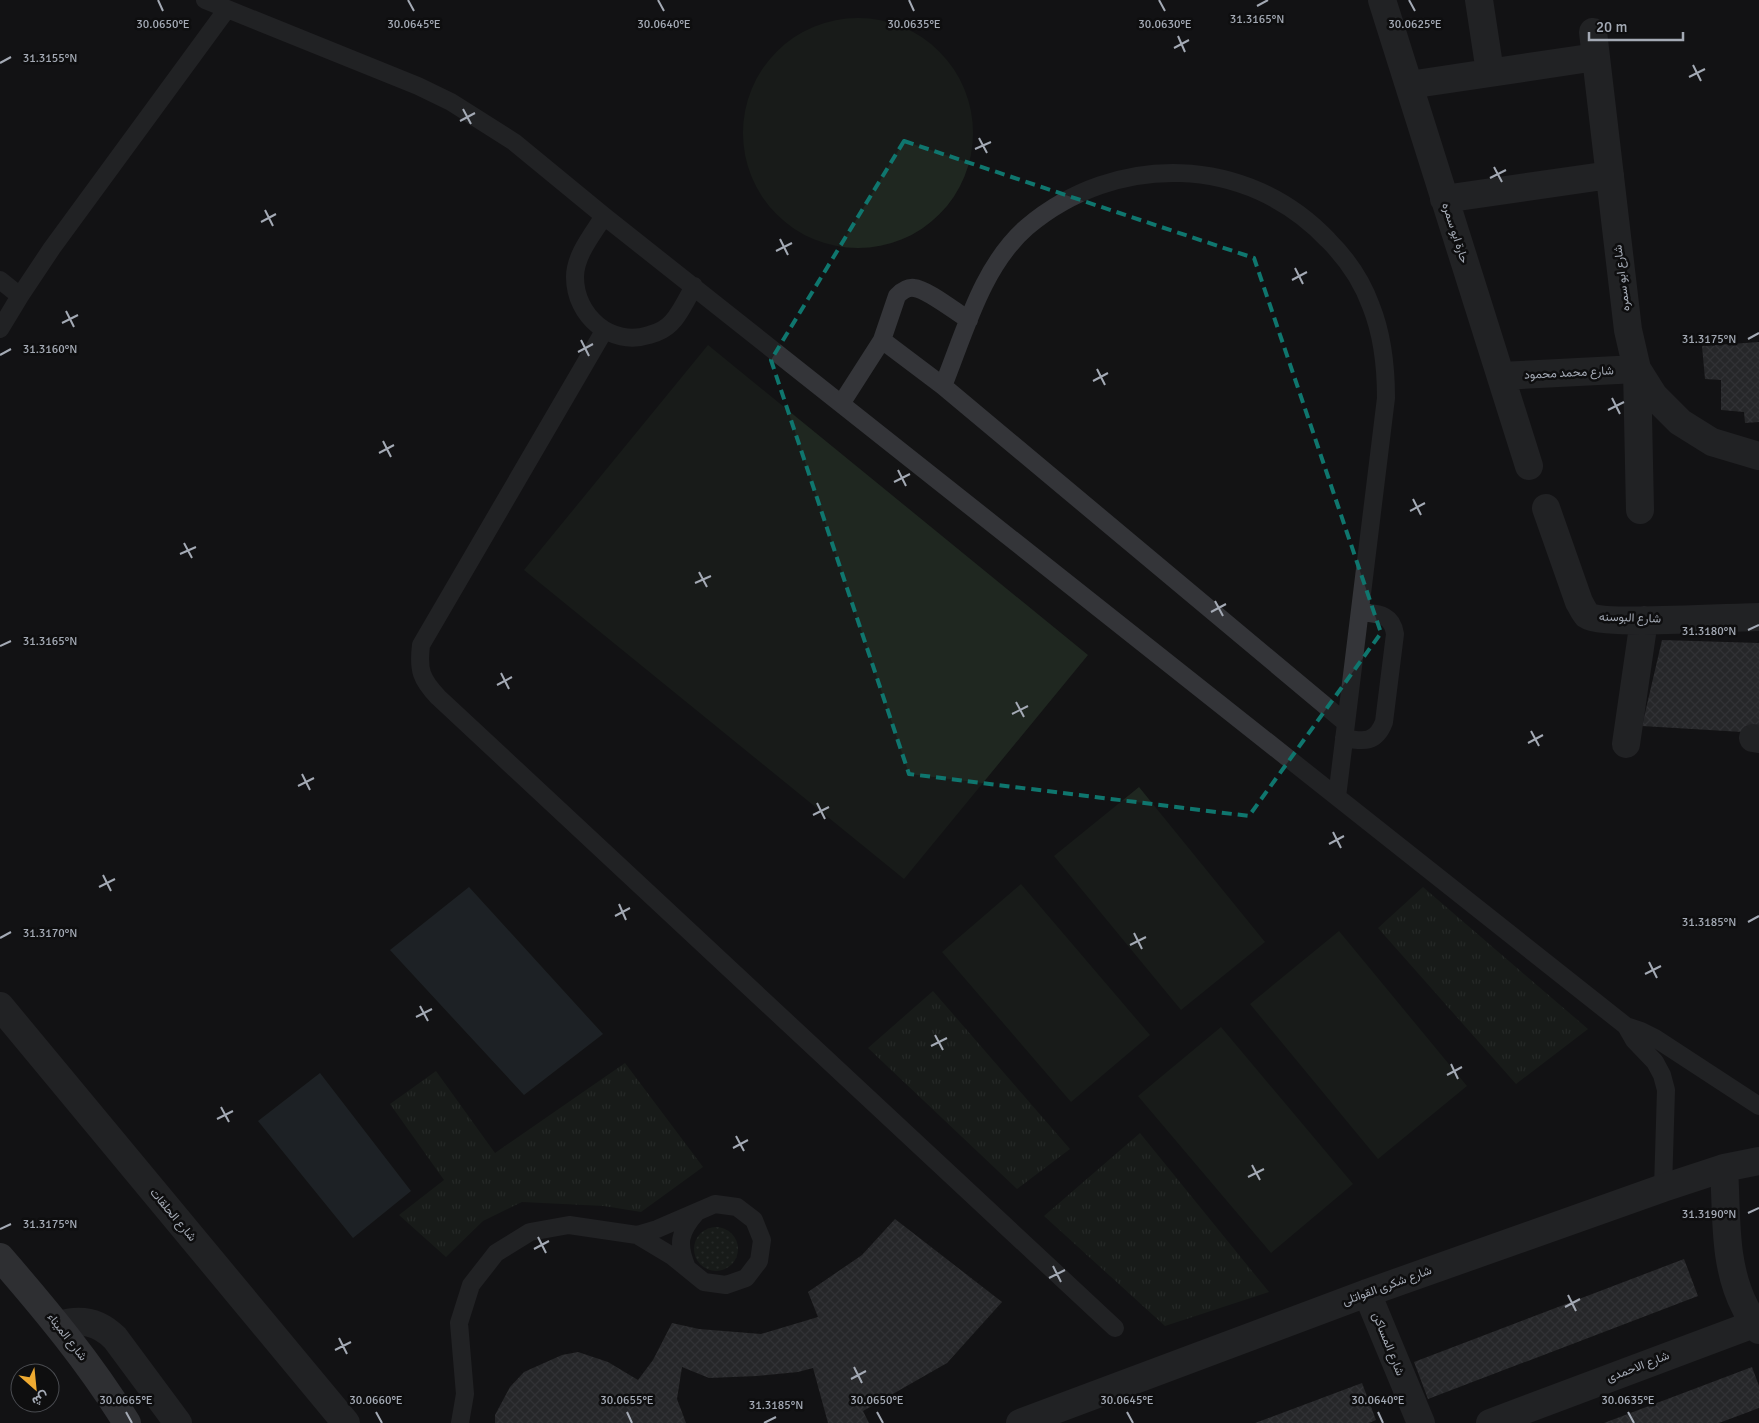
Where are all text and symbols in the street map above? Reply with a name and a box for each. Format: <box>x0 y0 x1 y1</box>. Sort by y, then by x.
scale bar <box>1589 10 1683 42</box>
text: 31.3165°N <box>1230 12 1284 27</box>
text: 30.0650°E <box>136 17 190 32</box>
text: 30.0645°E <box>387 17 441 32</box>
text: 30.0640°E <box>637 17 691 32</box>
text: 30.0635°E <box>887 17 941 32</box>
text: 30.0630°E <box>1138 17 1192 32</box>
text: 30.0625°E <box>1388 17 1442 32</box>
text: 20 m <box>1596 18 1627 36</box>
text: 31.3155°N <box>23 51 77 66</box>
street label: حارة ابو سمره <box>1438 201 1472 265</box>
street label: شارع ابو سمره <box>1610 244 1635 312</box>
text: 31.3175°N <box>1682 332 1736 347</box>
text: 31.3160°N <box>23 342 77 357</box>
street label: شارع محمد محمود <box>1524 363 1614 384</box>
street label: شارع البوسنه <box>1599 609 1661 628</box>
text: 31.3180°N <box>1682 624 1736 639</box>
text: 31.3165°N <box>23 634 77 649</box>
text: 31.3185°N <box>1682 915 1736 930</box>
text: 31.3170°N <box>23 926 77 941</box>
street label: شارع الحلقات <box>146 1185 200 1245</box>
text: 31.3190°N <box>1682 1207 1736 1222</box>
text: 31.3175°N <box>23 1217 77 1232</box>
street label: شارع شكرى القواتلى <box>1340 1263 1434 1310</box>
street label: شارع الميناء <box>43 1310 90 1364</box>
street label: شارع المساكن <box>1368 1310 1408 1378</box>
street label: شارع الاحمدى <box>1604 1348 1672 1387</box>
north arrow <box>10 1363 60 1413</box>
text: ش <box>29 1388 52 1411</box>
text: 30.0665°E <box>99 1393 153 1408</box>
text: 30.0660°E <box>349 1393 403 1408</box>
text: 30.0655°E <box>600 1393 654 1408</box>
text: 30.0650°E <box>850 1393 904 1408</box>
text: 30.0645°E <box>1100 1393 1154 1408</box>
text: 30.0640°E <box>1351 1393 1405 1408</box>
text: 30.0635°E <box>1601 1393 1655 1408</box>
text: 31.3185°N <box>749 1398 803 1413</box>

